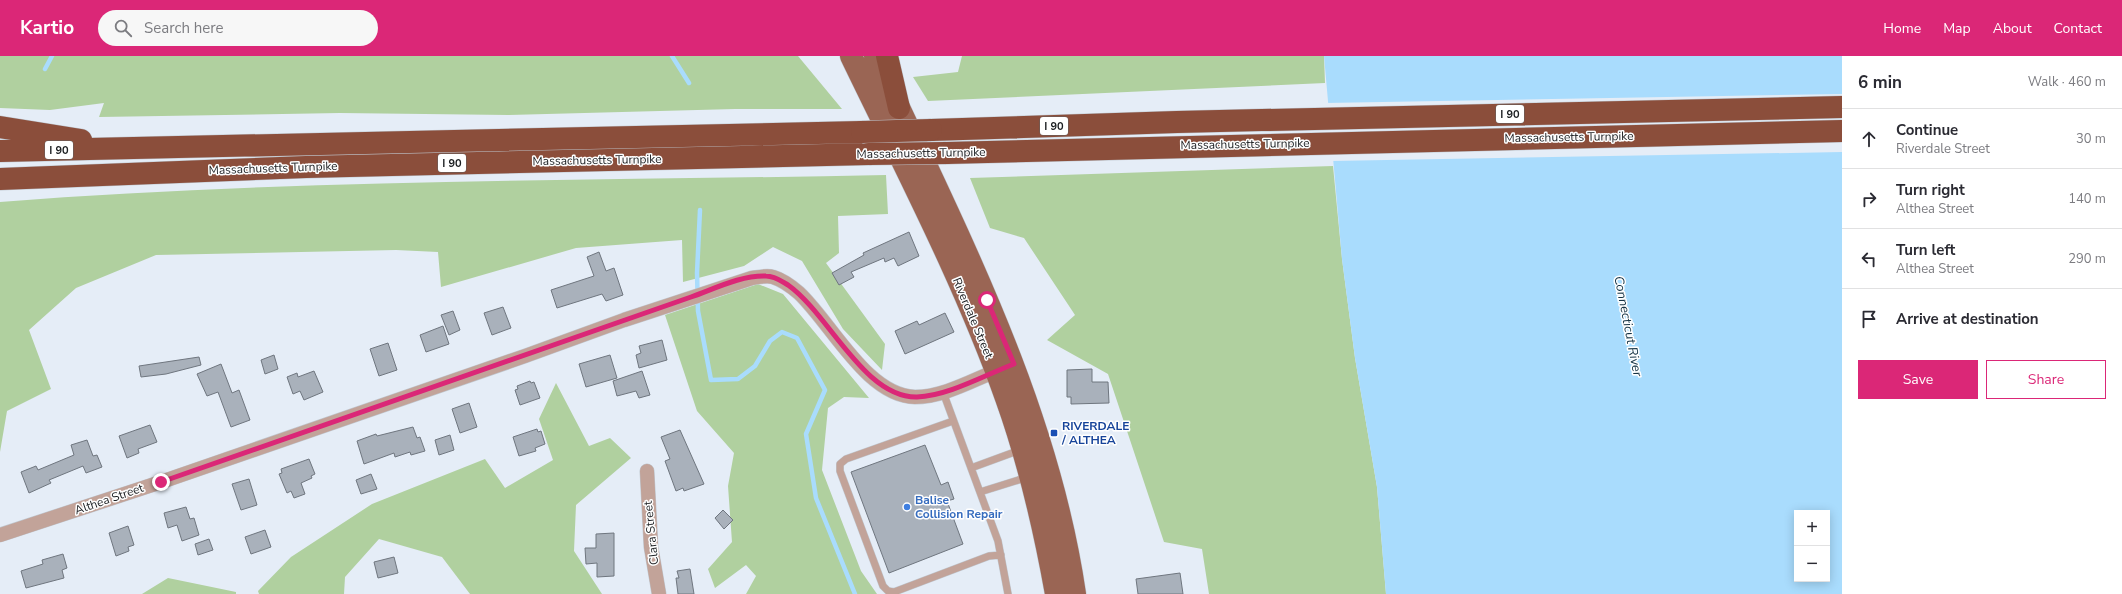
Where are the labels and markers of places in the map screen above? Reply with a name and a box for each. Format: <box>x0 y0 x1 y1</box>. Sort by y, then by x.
place label: RIVERDALE / ALTHEA <box>1061 418 1129 448</box>
marker: RIVERDALE / ALTHEA <box>1049 428 1059 438</box>
place label: Balise Collision Repair <box>915 492 1003 522</box>
marker: Balise Collision Repair <box>902 502 912 512</box>

